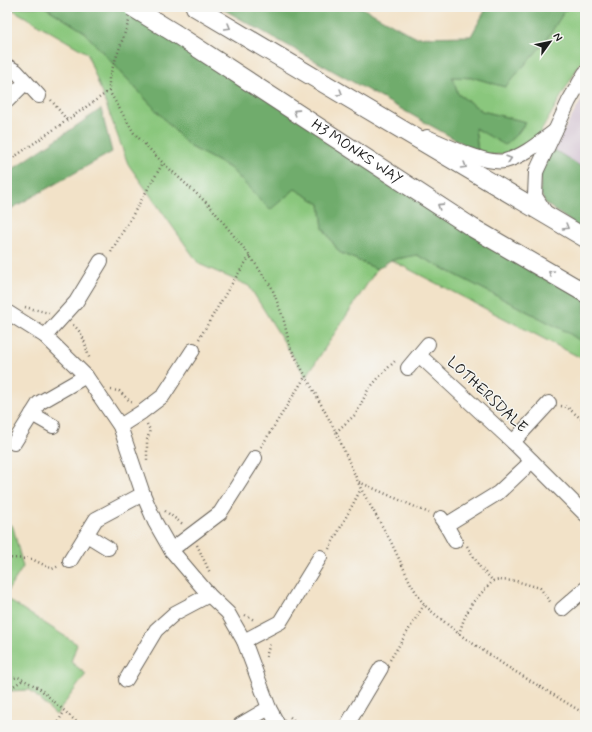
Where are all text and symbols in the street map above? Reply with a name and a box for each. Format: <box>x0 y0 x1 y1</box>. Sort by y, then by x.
one-way arrow <box>224 22 231 29</box>
north arrow <box>530 22 570 62</box>
text: N <box>550 30 565 44</box>
one-way arrow <box>336 88 343 95</box>
one-way arrow <box>293 109 300 117</box>
street label: H3 MONKS WAY <box>307 115 407 189</box>
one-way arrow <box>505 155 512 164</box>
one-way arrow <box>460 162 467 169</box>
one-way arrow <box>437 204 444 211</box>
one-way arrow <box>562 222 569 229</box>
one-way arrow <box>548 271 555 278</box>
street label: LOTHERSDALE <box>442 353 532 438</box>

